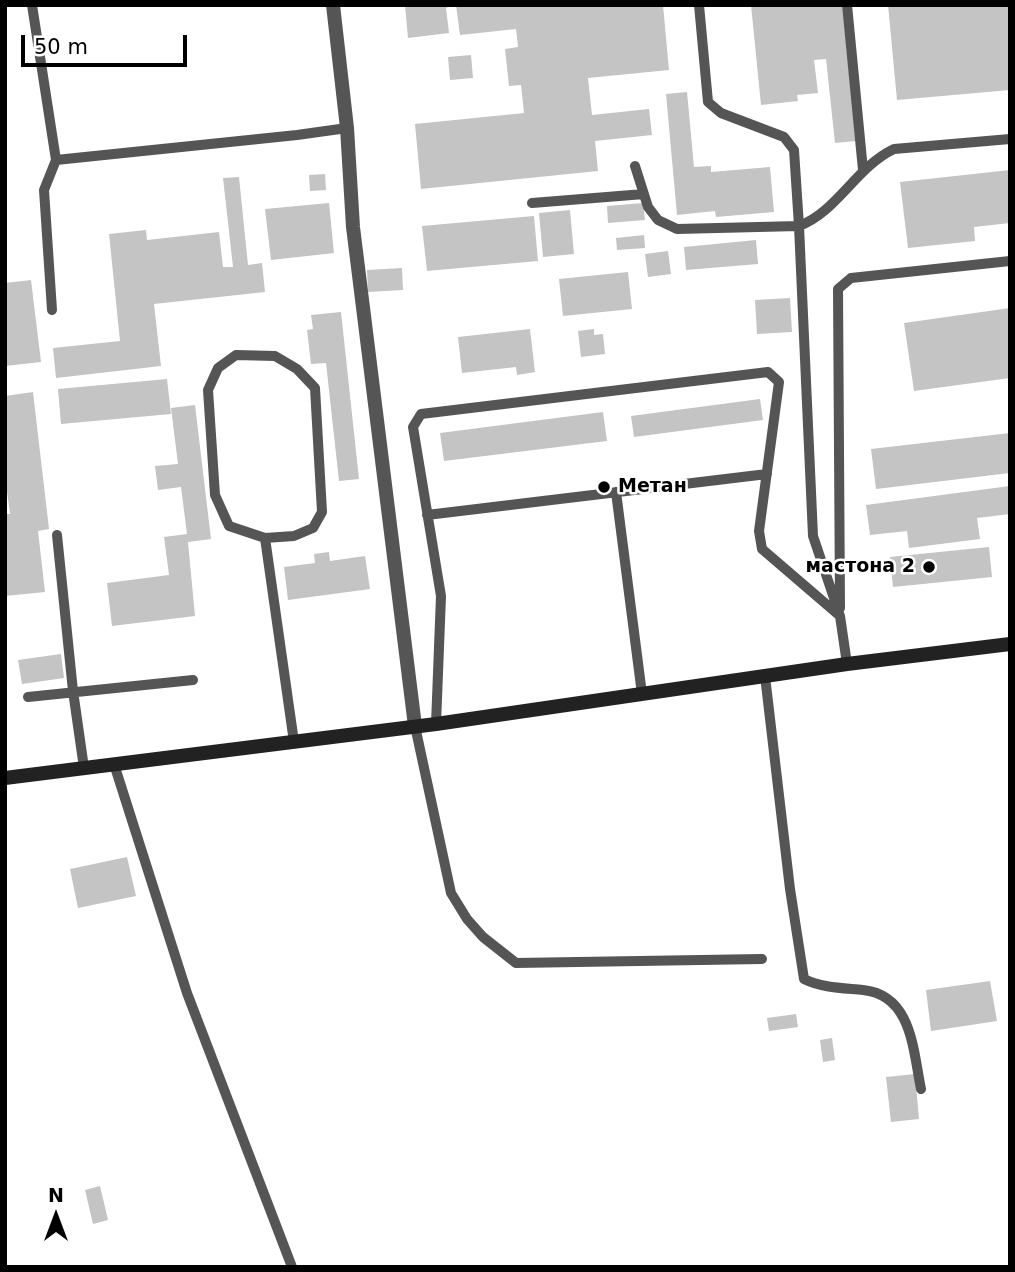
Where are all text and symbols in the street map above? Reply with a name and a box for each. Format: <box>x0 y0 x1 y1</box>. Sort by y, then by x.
scale bar <box>24 21 191 65</box>
text: 50 m <box>34 35 88 59</box>
place label: Метан <box>618 476 687 498</box>
marker: Метан <box>596 479 612 495</box>
place label: мастона 2 <box>806 556 915 578</box>
marker: мастона 2 <box>921 559 937 575</box>
north arrow <box>21 1181 91 1251</box>
text: N <box>48 1184 64 1206</box>

